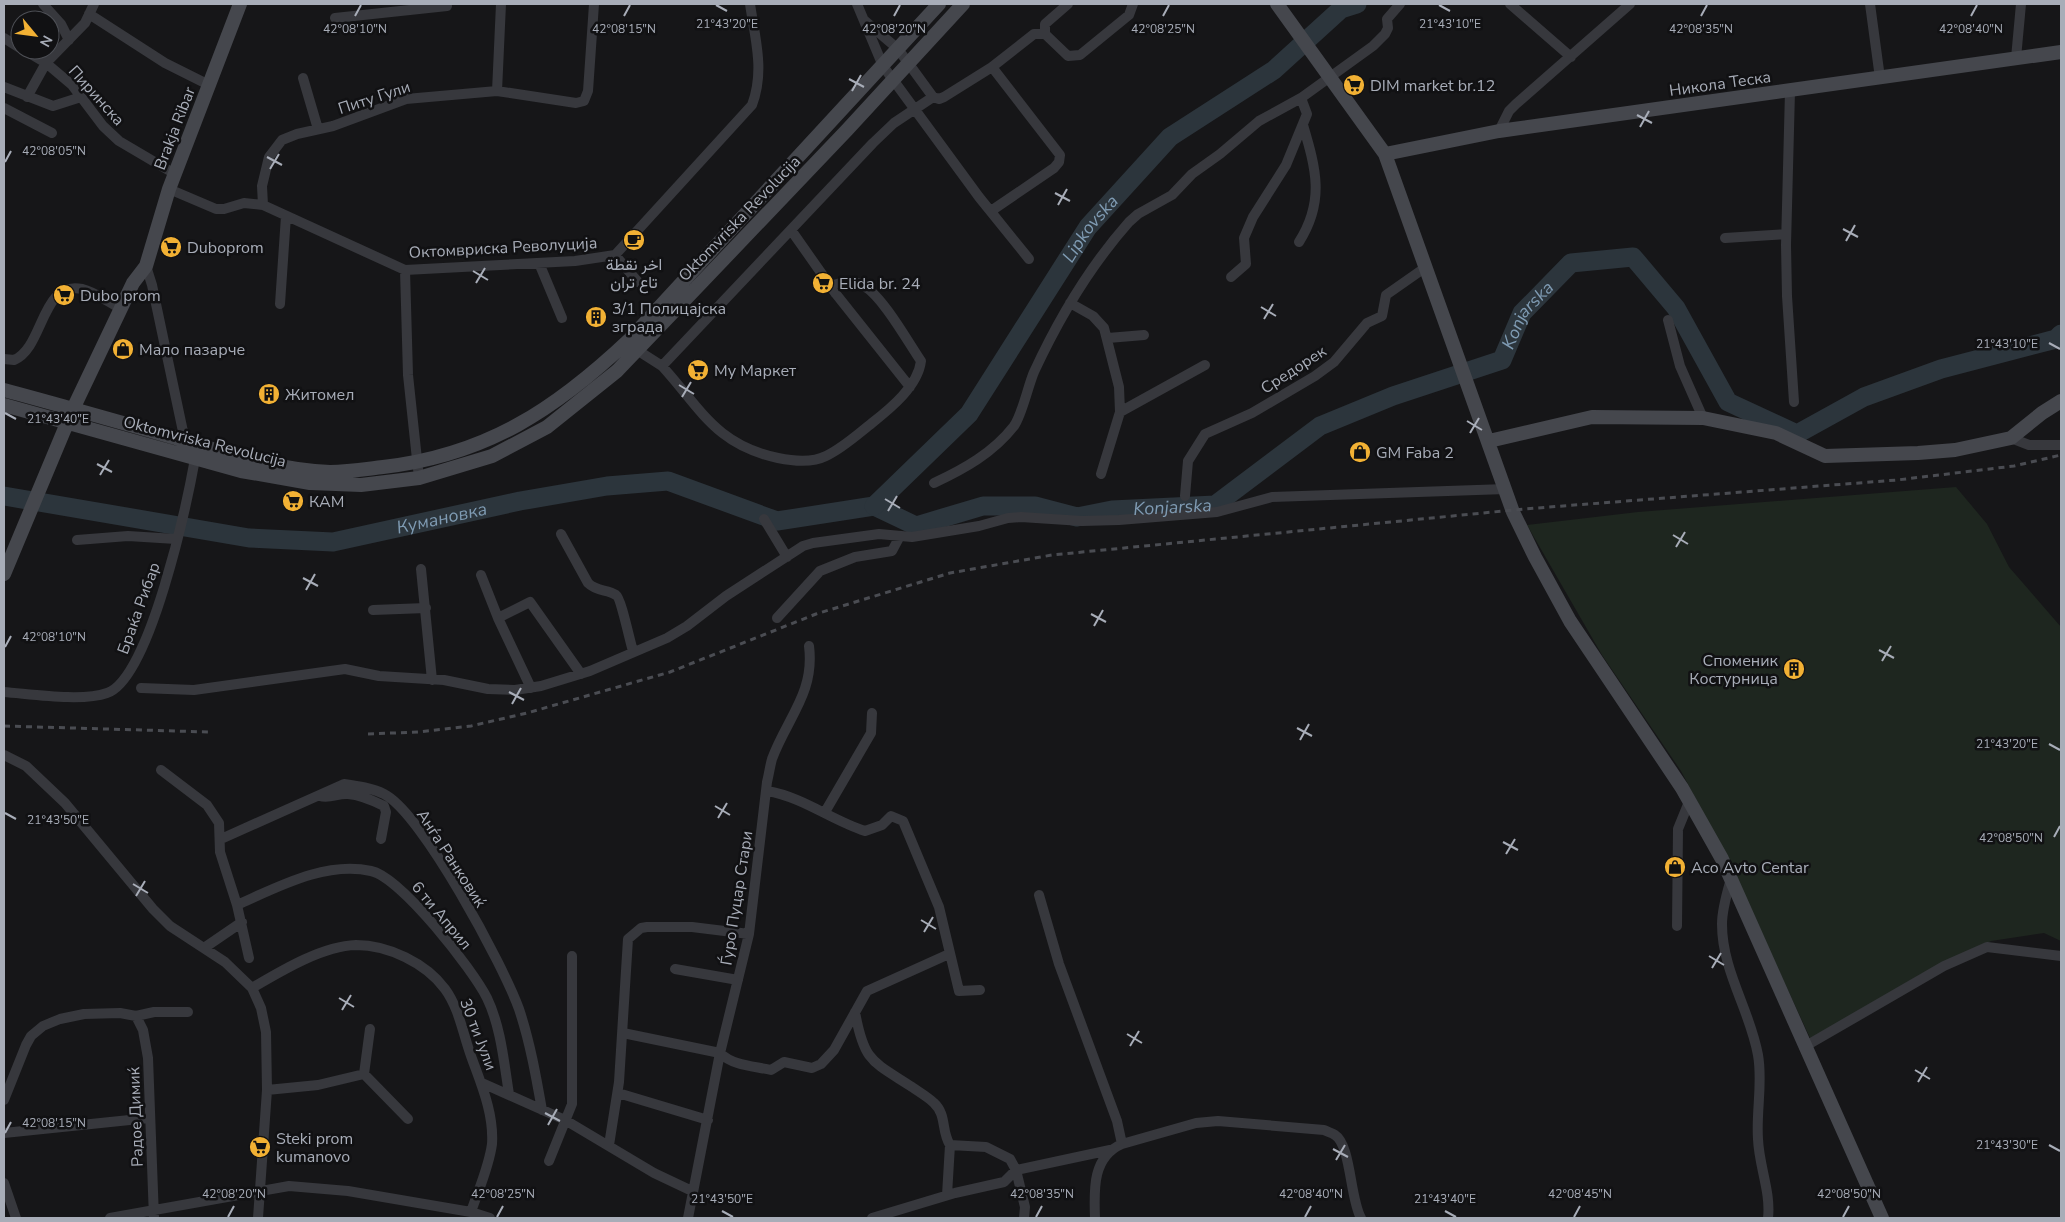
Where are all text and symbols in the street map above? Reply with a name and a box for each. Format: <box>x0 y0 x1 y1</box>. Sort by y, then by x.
north arrow <box>10 10 60 60</box>
text: 21°43'20"E <box>696 16 758 32</box>
text: 21°43'10"E <box>1419 16 1481 32</box>
text: 42°08'10"N <box>323 21 387 37</box>
text: 42°08'15"N <box>592 21 656 37</box>
text: 42°08'20"N <box>862 21 926 37</box>
text: 42°08'25"N <box>1131 21 1195 37</box>
text: 42°08'35"N <box>1669 21 1733 37</box>
text: 42°08'40"N <box>1939 21 2003 37</box>
text: N <box>35 32 57 50</box>
street label: Пиринска <box>63 61 129 131</box>
street label: Никола Теска <box>1668 66 1772 102</box>
supermarket icon: DIM market br.12 <box>1342 73 1366 97</box>
place label: DIM market br.12 <box>1370 75 1495 97</box>
street label: Питу Гули <box>335 76 413 120</box>
street label: Brakja Ribar <box>149 83 201 173</box>
text: 42°08'05"N <box>22 143 86 159</box>
street label: Oktomvriska Revolucija <box>674 151 806 286</box>
water label: Lipkovska <box>1057 190 1124 267</box>
cafe icon: اخر نقطة تاع تران <box>622 228 646 252</box>
street label: Октомвриска Револуција <box>408 232 598 264</box>
supermarket icon: Duboprom <box>159 235 183 259</box>
place label: Duboprom <box>187 237 264 259</box>
place label: اخر نقطة تاع تران <box>606 254 662 294</box>
supermarket icon: Elida br. 24 <box>811 271 835 295</box>
place label: Elida br. 24 <box>839 273 921 295</box>
water label: Konjarska <box>1496 276 1559 353</box>
supermarket icon: Dubo prom <box>52 283 76 307</box>
place label: Dubo prom <box>80 285 161 307</box>
place label: 3/1 Полицајска зграда <box>612 298 726 338</box>
building icon: 3/1 Полицајска зграда <box>584 305 608 329</box>
text: 21°43'10"E <box>1976 336 2038 352</box>
shop icon: Мало пазарче <box>111 337 135 361</box>
place label: Мало пазарче <box>139 339 245 361</box>
street label: Средорек <box>1257 340 1331 399</box>
supermarket icon: Му Маркет <box>686 358 710 382</box>
place label: Му Маркет <box>714 360 797 382</box>
building icon: Житомел <box>257 382 281 406</box>
place label: Житомел <box>285 384 354 406</box>
text: 21°43'40"E <box>27 411 89 427</box>
street label: Oktomvriska Revolucija <box>121 411 288 473</box>
shop icon: GM Faba 2 <box>1348 440 1372 464</box>
place label: GM Faba 2 <box>1376 442 1454 464</box>
supermarket icon: КАМ <box>281 489 305 513</box>
place label: КАМ <box>309 491 344 513</box>
water label: Konjarska <box>1133 493 1212 521</box>
water label: Кумановка <box>394 497 489 540</box>
street label: Браќа Рибар <box>112 559 166 657</box>
text: 42°08'10"N <box>22 629 86 645</box>
place label: Споменик Костурница <box>1689 650 1779 690</box>
building icon: Споменик Костурница <box>1782 657 1806 681</box>
text: 21°43'20"E <box>1976 736 2038 752</box>
street label: Анѓа Ранковиќ <box>411 805 491 912</box>
text: 21°43'50"E <box>27 812 89 828</box>
street label: Ѓуро Пуцар Стари <box>715 829 758 967</box>
text: 42°08'50"N <box>1979 830 2043 846</box>
shop icon: Aco Avto Centar <box>1663 855 1687 879</box>
place label: Aco Avto Centar <box>1691 857 1809 879</box>
street label: 6 ти Април <box>406 877 476 955</box>
street label: 30 ти Јули <box>454 995 502 1074</box>
street label: Радое Димиќ <box>123 1066 149 1167</box>
text: 42°08'15"N <box>22 1115 86 1131</box>
place label: Steki prom kumanovo <box>276 1128 353 1168</box>
supermarket icon: Steki prom kumanovo <box>248 1135 272 1159</box>
text: 21°43'30"E <box>1976 1137 2038 1153</box>
text: 42°08'20"N <box>202 1186 266 1202</box>
text: 42°08'25"N <box>471 1186 535 1202</box>
text: 42°08'35"N <box>1010 1186 1074 1202</box>
text: 42°08'40"N <box>1279 1186 1343 1202</box>
text: 42°08'45"N <box>1548 1186 1612 1202</box>
text: 42°08'50"N <box>1817 1186 1881 1202</box>
text: 21°43'50"E <box>691 1191 753 1207</box>
text: 21°43'40"E <box>1414 1191 1476 1207</box>

